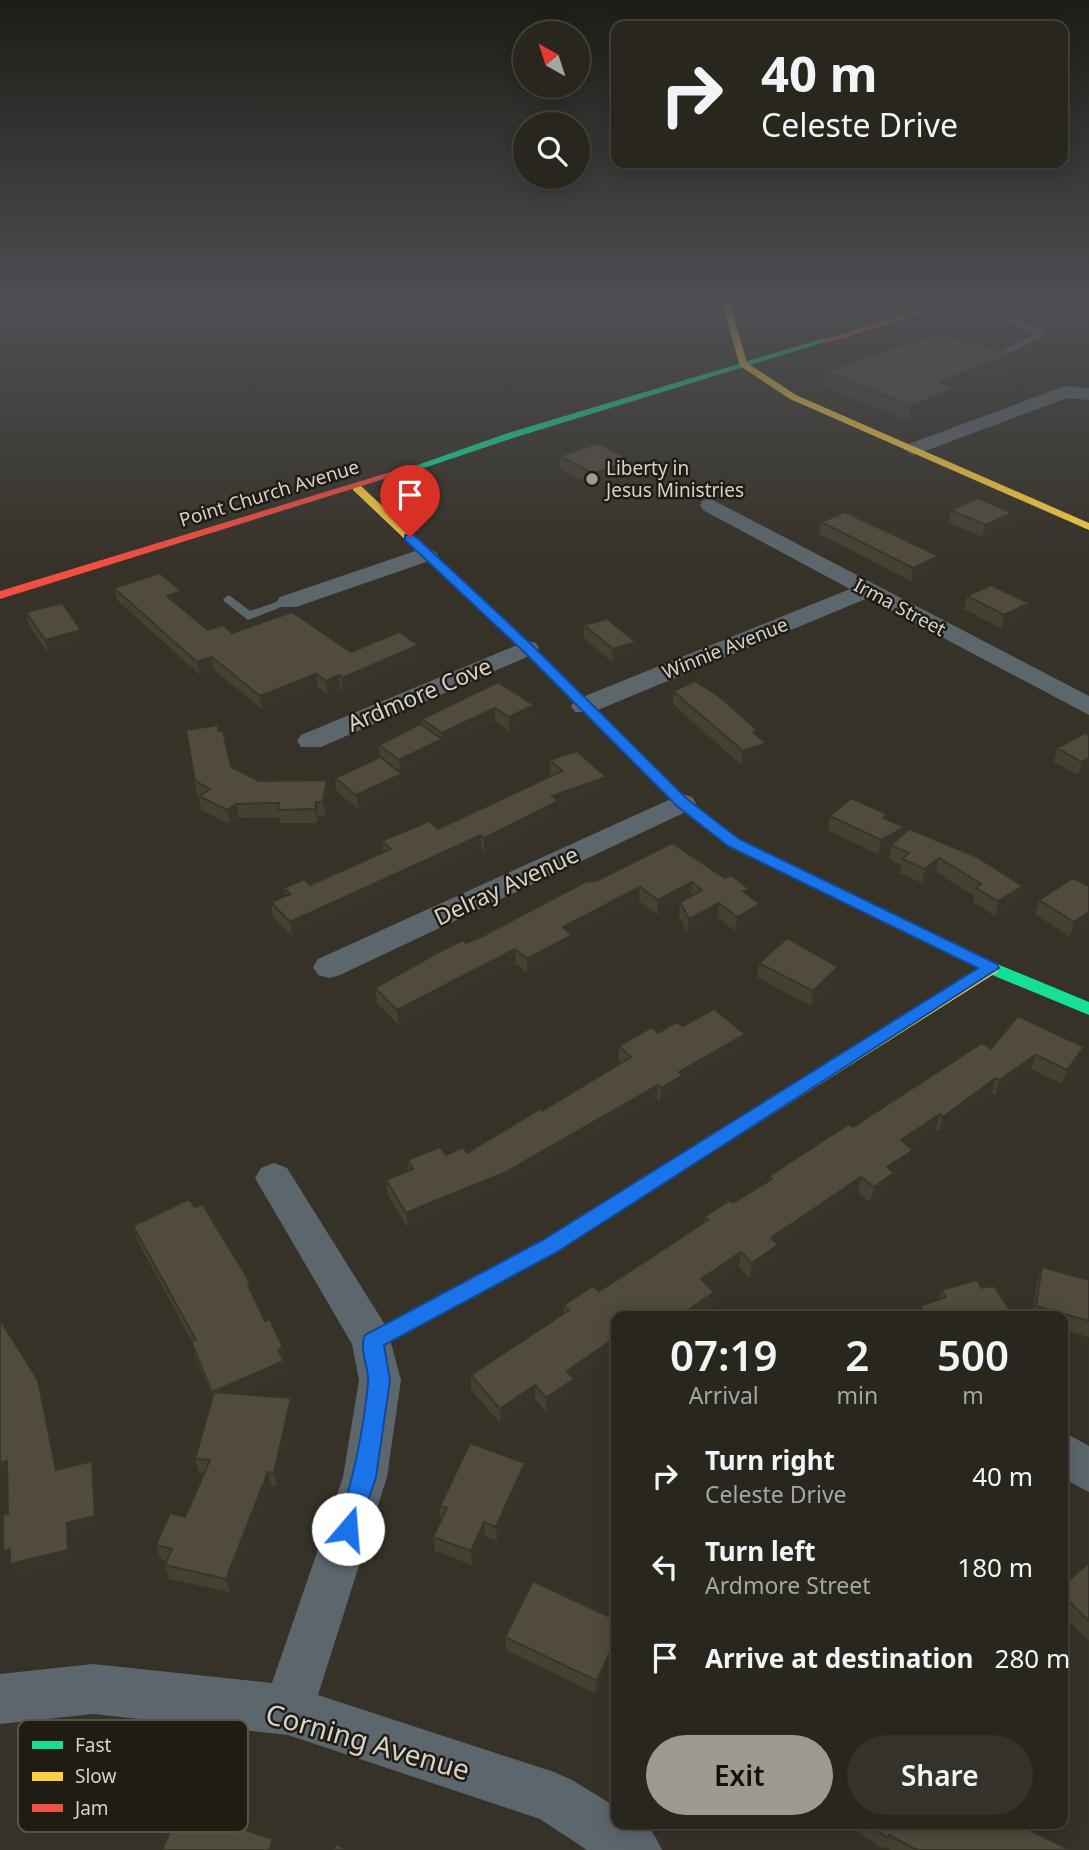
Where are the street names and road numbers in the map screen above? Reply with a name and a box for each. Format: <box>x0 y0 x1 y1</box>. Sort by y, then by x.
street label: Point Church Avenue <box>176 453 362 533</box>
street label: Irma Street <box>849 572 951 642</box>
street label: Winnie Avenue <box>658 611 792 685</box>
street label: Ardmore Cove <box>342 649 496 739</box>
street label: Delray Avenue <box>428 838 584 932</box>
street label: Corning Avenue <box>261 1694 475 1788</box>

